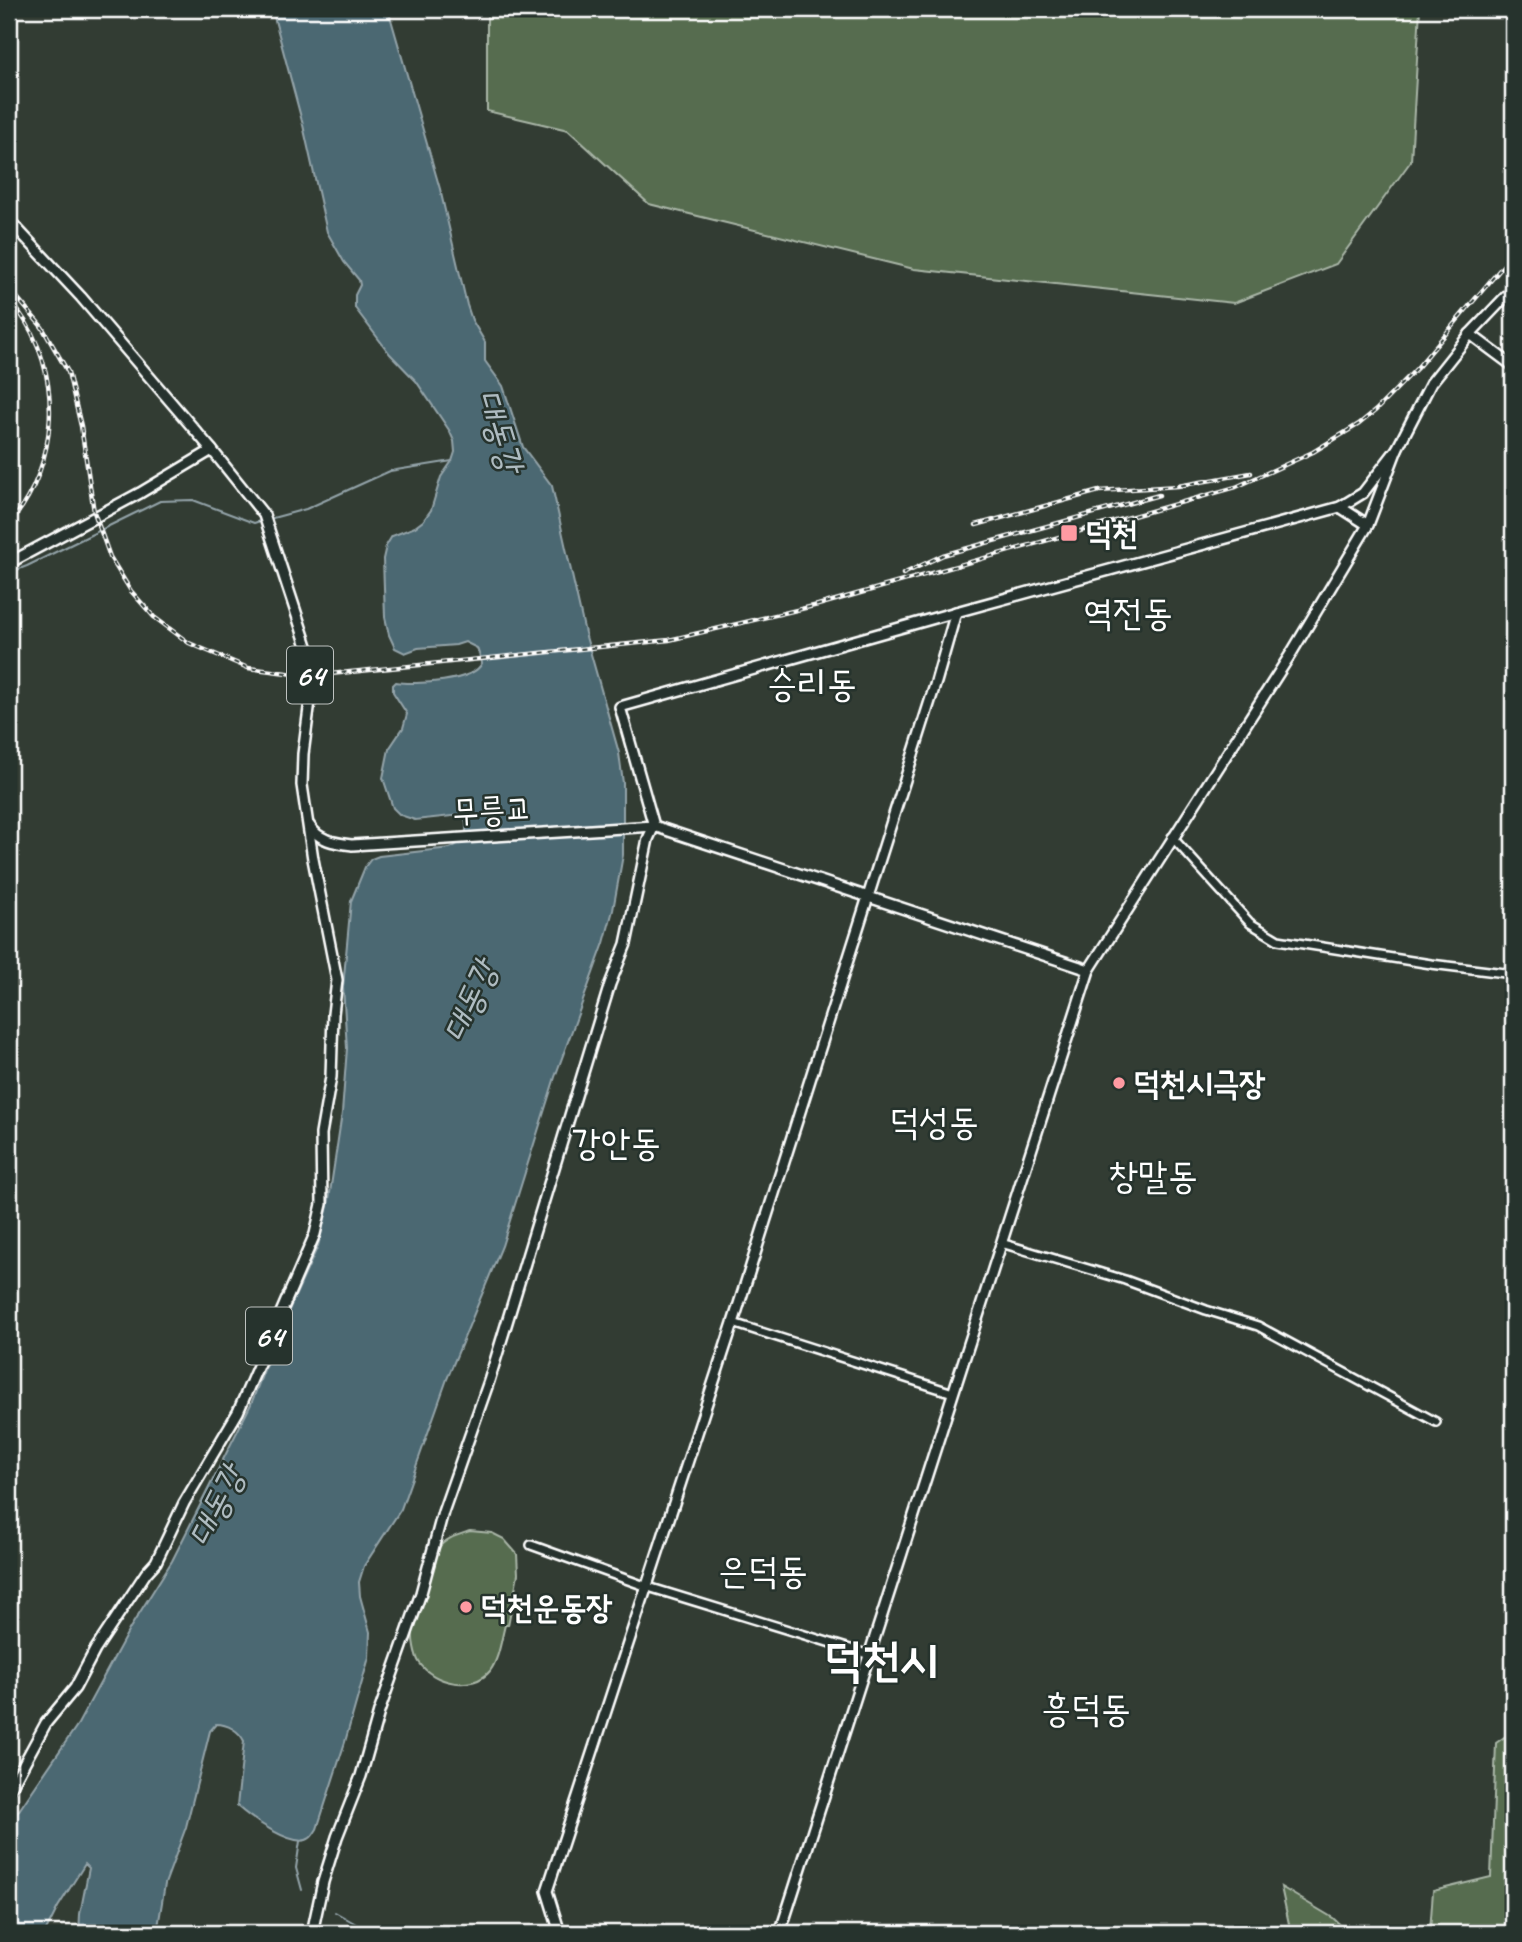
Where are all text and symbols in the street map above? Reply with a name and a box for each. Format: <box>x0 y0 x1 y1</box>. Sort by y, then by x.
water label: 대동강 <box>466 384 535 482</box>
place label: 덕천 <box>1085 512 1138 554</box>
marker: 덕천 <box>1059 523 1079 543</box>
district label: 역전동 <box>1083 589 1173 636</box>
road number: 64 <box>287 646 333 704</box>
district label: 승리동 <box>767 660 857 707</box>
street label: 무릉교 <box>451 787 533 833</box>
water label: 대동강 <box>432 950 510 1049</box>
place label: 덕천시극장 <box>1133 1062 1266 1104</box>
marker: 덕천시극장 <box>1111 1075 1127 1091</box>
district label: 덕성동 <box>889 1098 979 1145</box>
district label: 강안동 <box>571 1119 661 1166</box>
district label: 창말동 <box>1108 1152 1198 1199</box>
road number: 64 <box>246 1308 292 1364</box>
water label: 대동강 <box>177 1455 257 1554</box>
district label: 은덕동 <box>718 1547 808 1594</box>
place label: 덕천운동장 <box>480 1586 613 1628</box>
marker: 덕천운동장 <box>458 1599 474 1615</box>
district label: 덕천시 <box>824 1630 938 1689</box>
district label: 흥덕동 <box>1041 1685 1131 1732</box>

